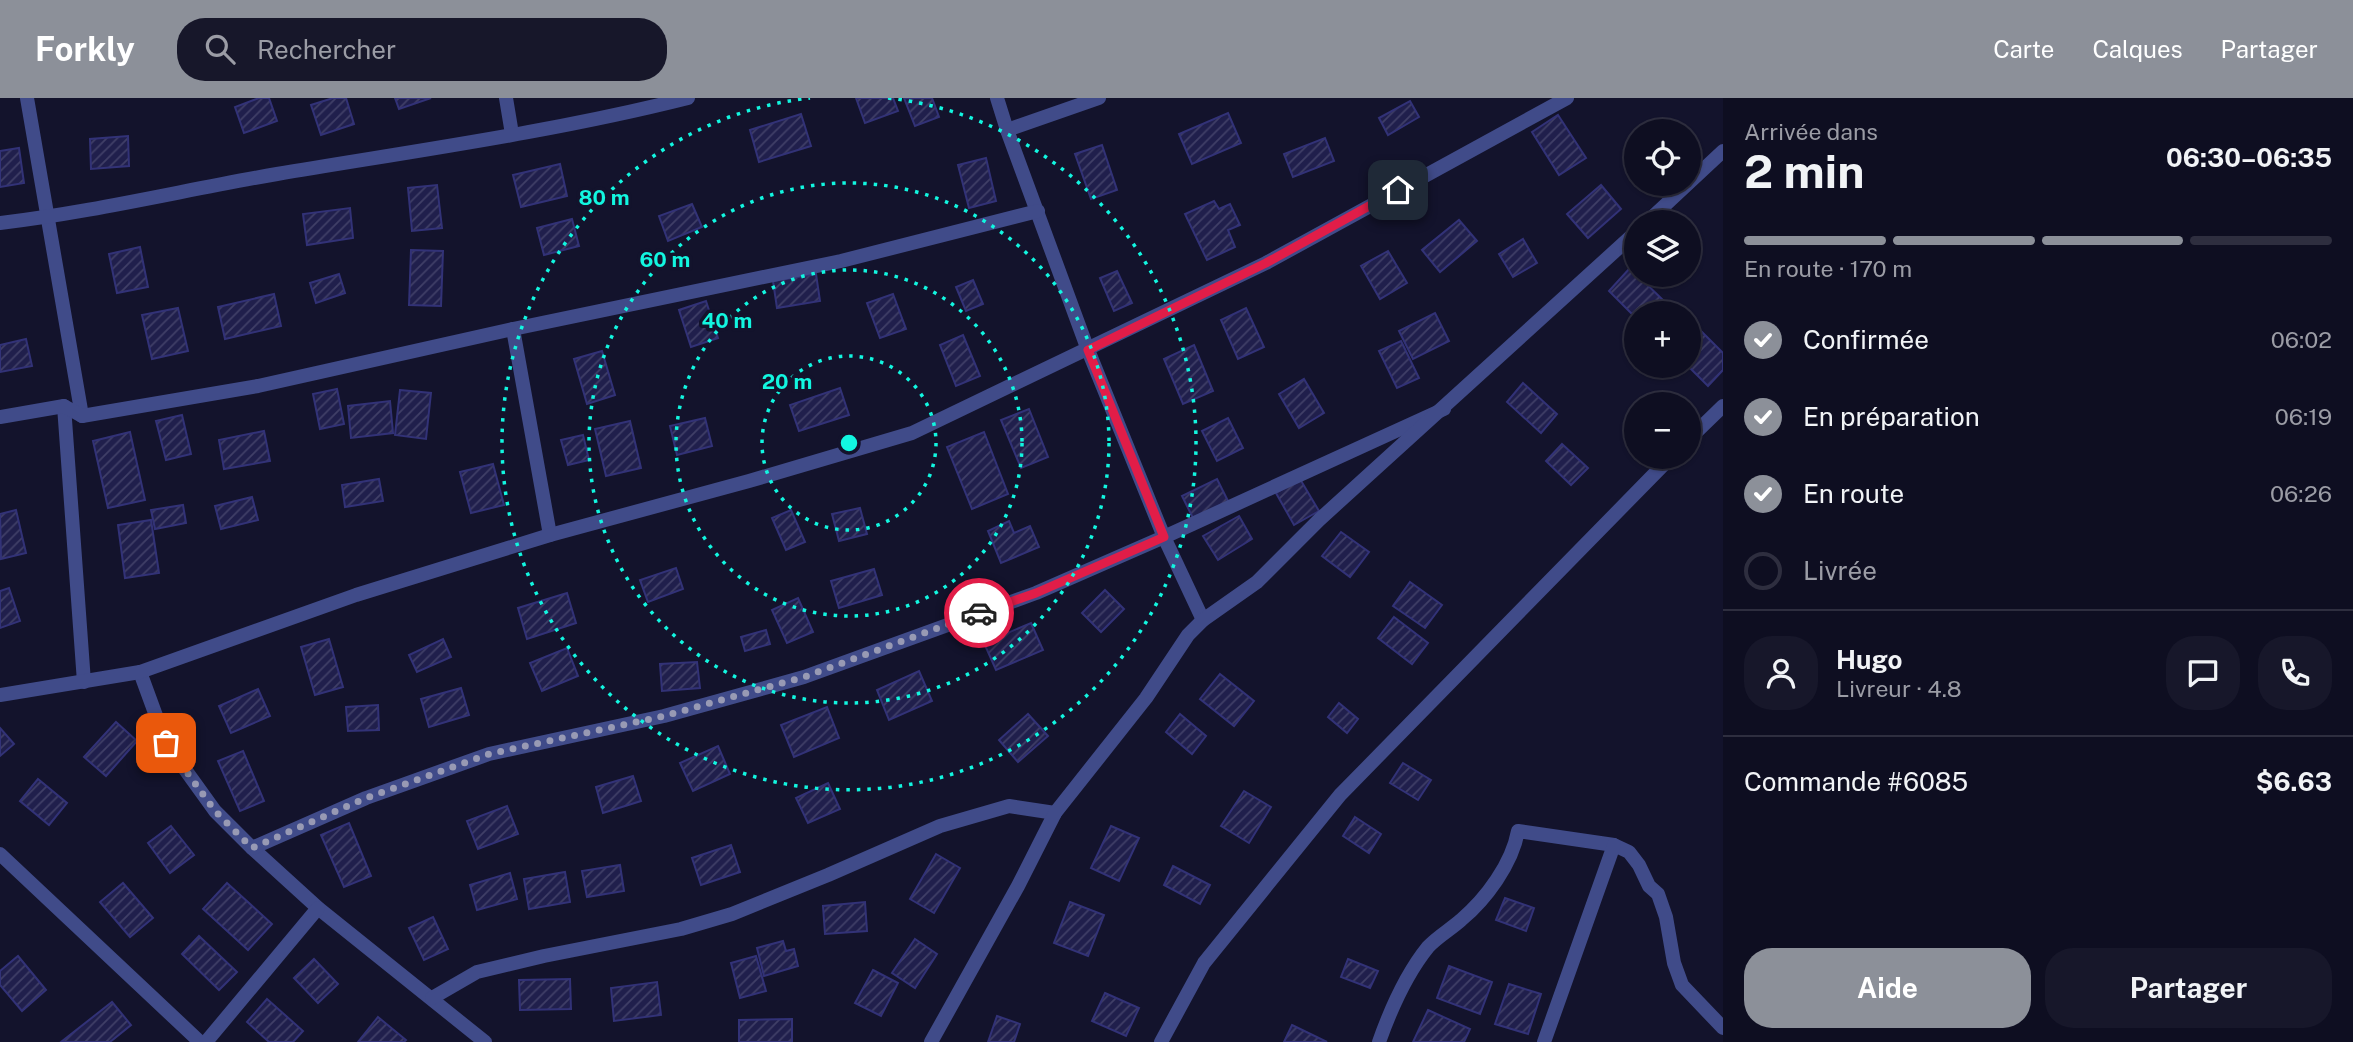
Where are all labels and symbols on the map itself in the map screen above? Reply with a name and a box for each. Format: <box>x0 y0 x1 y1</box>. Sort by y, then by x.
pin <box>1368 160 1428 220</box>
text: 80 m <box>578 185 630 210</box>
text: 60 m <box>640 247 690 272</box>
text: 40 m <box>702 308 752 333</box>
text: 20 m <box>762 369 812 394</box>
centre of rings <box>837 431 861 455</box>
courier <box>944 578 1014 648</box>
pin <box>136 713 196 773</box>

